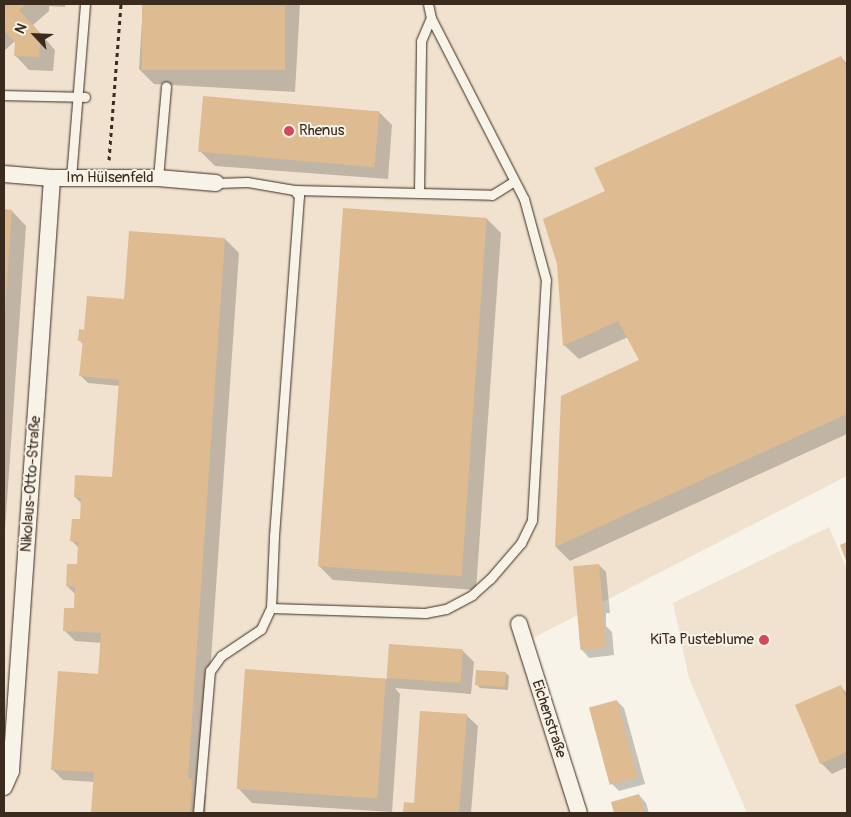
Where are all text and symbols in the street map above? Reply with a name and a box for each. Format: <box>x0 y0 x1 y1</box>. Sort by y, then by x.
north arrow <box>10 10 60 60</box>
text: N <box>11 21 31 36</box>
place label: Rhenus <box>299 122 345 140</box>
marker: Rhenus <box>283 125 295 137</box>
street label: Im Hülsenfeld <box>66 169 154 187</box>
street label: Nikolaus-Otto-Straße <box>17 415 45 553</box>
place label: KiTa Pusteblume <box>650 631 754 649</box>
marker: KiTa Pusteblume <box>758 634 770 646</box>
street label: Eichenstraße <box>528 678 570 760</box>

